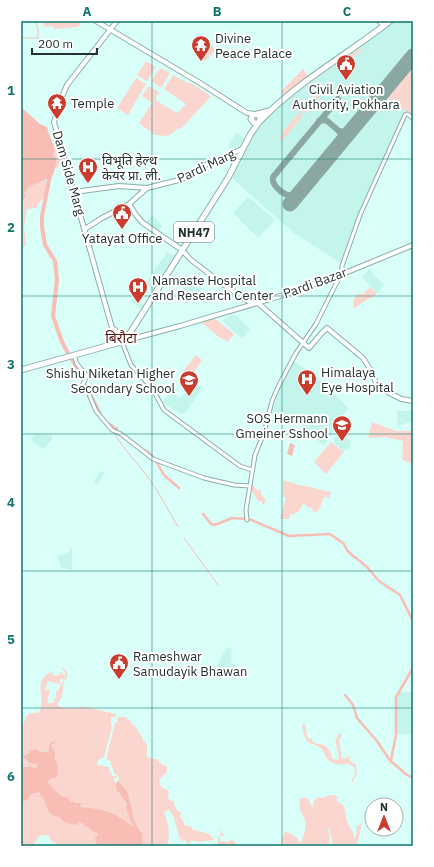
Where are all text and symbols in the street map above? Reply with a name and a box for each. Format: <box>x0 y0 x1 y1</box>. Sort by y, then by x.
text: A <box>83 3 92 20</box>
text: B <box>213 3 222 20</box>
text: C <box>343 3 352 20</box>
scale bar <box>32 30 97 56</box>
place label: Divine Peace Palace <box>215 30 292 62</box>
temple icon: Divine Peace Palace <box>190 34 212 62</box>
text: 200 m <box>38 36 73 51</box>
public building icon: Civil Aviation Authority, Pokhara <box>335 53 357 81</box>
place label: Civil Aviation Authority, Pokhara <box>292 81 400 113</box>
text: 1 <box>7 82 15 99</box>
temple icon: Temple <box>46 92 68 120</box>
place label: Temple <box>71 95 114 112</box>
street label: Dam Side Marg <box>49 129 89 218</box>
street label: Pardi Marg <box>174 145 238 187</box>
place label: विभूति हेल्थ केयर प्रा. ली. <box>102 152 161 184</box>
hospital icon: विभूति हेल्थ केयर प्रा. ली. <box>77 156 99 184</box>
public building icon: Yatayat Office <box>111 202 133 230</box>
text: 2 <box>7 219 15 236</box>
road number: NH47 <box>174 222 214 242</box>
place label: Yatayat Office <box>82 230 162 247</box>
street label: Pardi Bazar <box>281 264 349 302</box>
place label: Namaste Hospital and Research Center <box>152 272 274 304</box>
hospital icon: Namaste Hospital and Research Center <box>127 276 149 304</box>
district label: बिरौटा <box>105 329 137 347</box>
text: 3 <box>7 356 15 373</box>
place label: Himalaya Eye Hospital <box>321 364 394 396</box>
place label: Shishu Niketan Higher Secondary School <box>46 365 175 397</box>
hospital icon: Himalaya Eye Hospital <box>296 368 318 396</box>
school or university icon: Shishu Niketan Higher Secondary School <box>178 369 200 397</box>
place label: SOS Hermann Gmeiner Sshool <box>236 410 328 442</box>
school or university icon: SOS Hermann Gmeiner Sshool <box>331 414 353 442</box>
text: 4 <box>7 494 15 511</box>
text: 5 <box>7 631 15 648</box>
place label: Rameshwar Samudayik Bhawan <box>133 648 247 680</box>
public building icon: Rameshwar Samudayik Bhawan <box>108 652 130 680</box>
text: 6 <box>7 768 15 785</box>
north arrow <box>364 797 404 837</box>
text: N <box>380 800 388 814</box>

